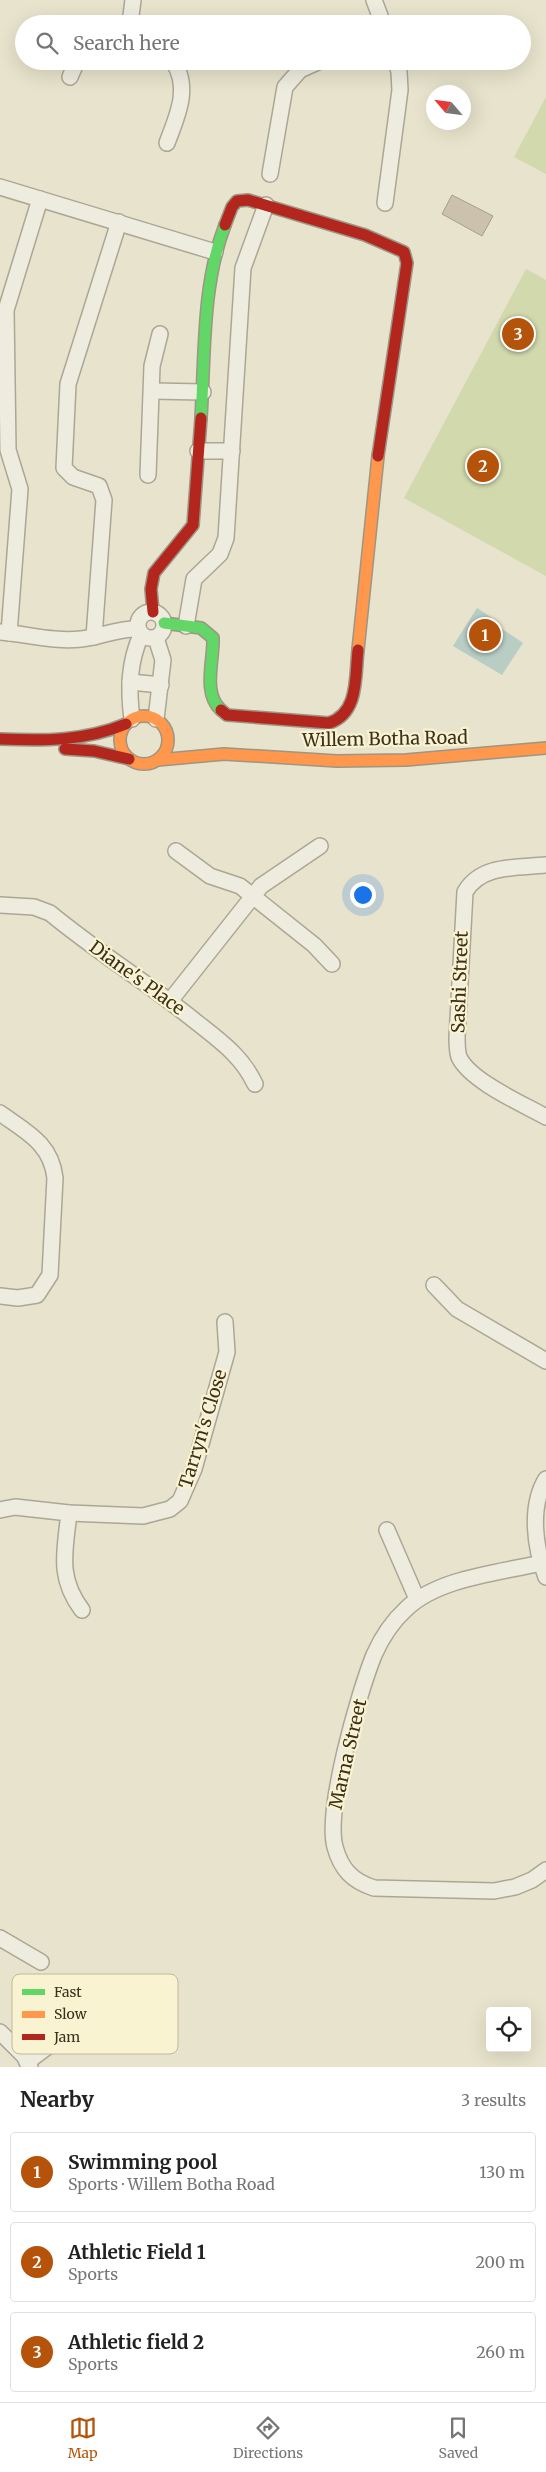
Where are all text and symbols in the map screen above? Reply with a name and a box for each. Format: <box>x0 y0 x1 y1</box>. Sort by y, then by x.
search box <box>15 15 531 70</box>
icon: search <box>33 29 61 57</box>
text: Search here <box>73 31 180 55</box>
north arrow <box>426 85 471 130</box>
pin: 3 <box>502 315 534 353</box>
pin: 2 <box>467 447 499 485</box>
pin: 1 <box>469 616 501 654</box>
street label: Willem Botha Road <box>301 726 468 751</box>
your location <box>350 882 376 908</box>
street label: Sashi Street <box>446 930 473 1034</box>
street label: Diane's Place <box>85 935 189 1020</box>
street label: Tarryn's Close <box>173 1366 232 1491</box>
street label: Marna Street <box>324 1696 371 1812</box>
legend <box>12 1974 178 2054</box>
text: Fast <box>54 1983 82 2001</box>
text: Slow <box>54 2005 87 2023</box>
map controls <box>486 2007 531 2052</box>
button: locate <box>486 2007 531 2052</box>
text: Jam <box>53 2028 80 2046</box>
text: Nearby <box>20 2086 94 2113</box>
text: 3 results <box>461 2090 526 2110</box>
text: Swimming pool <box>68 2150 218 2174</box>
text: 1 <box>33 2162 41 2182</box>
text: 130 m <box>479 2162 525 2182</box>
text: Sports · Willem Botha Road <box>68 2174 275 2194</box>
text: Athletic Field 1 <box>68 2240 206 2264</box>
text: 2 <box>32 2252 42 2272</box>
text: 200 m <box>475 2252 525 2272</box>
text: Sports <box>68 2264 118 2284</box>
text: Athletic field 2 <box>68 2330 204 2354</box>
text: 3 <box>32 2342 42 2362</box>
text: 260 m <box>476 2342 525 2362</box>
text: Sports <box>68 2354 118 2374</box>
tab: Map <box>68 2414 98 2462</box>
tab: Directions <box>233 2414 303 2462</box>
tab: Saved <box>439 2414 478 2462</box>

